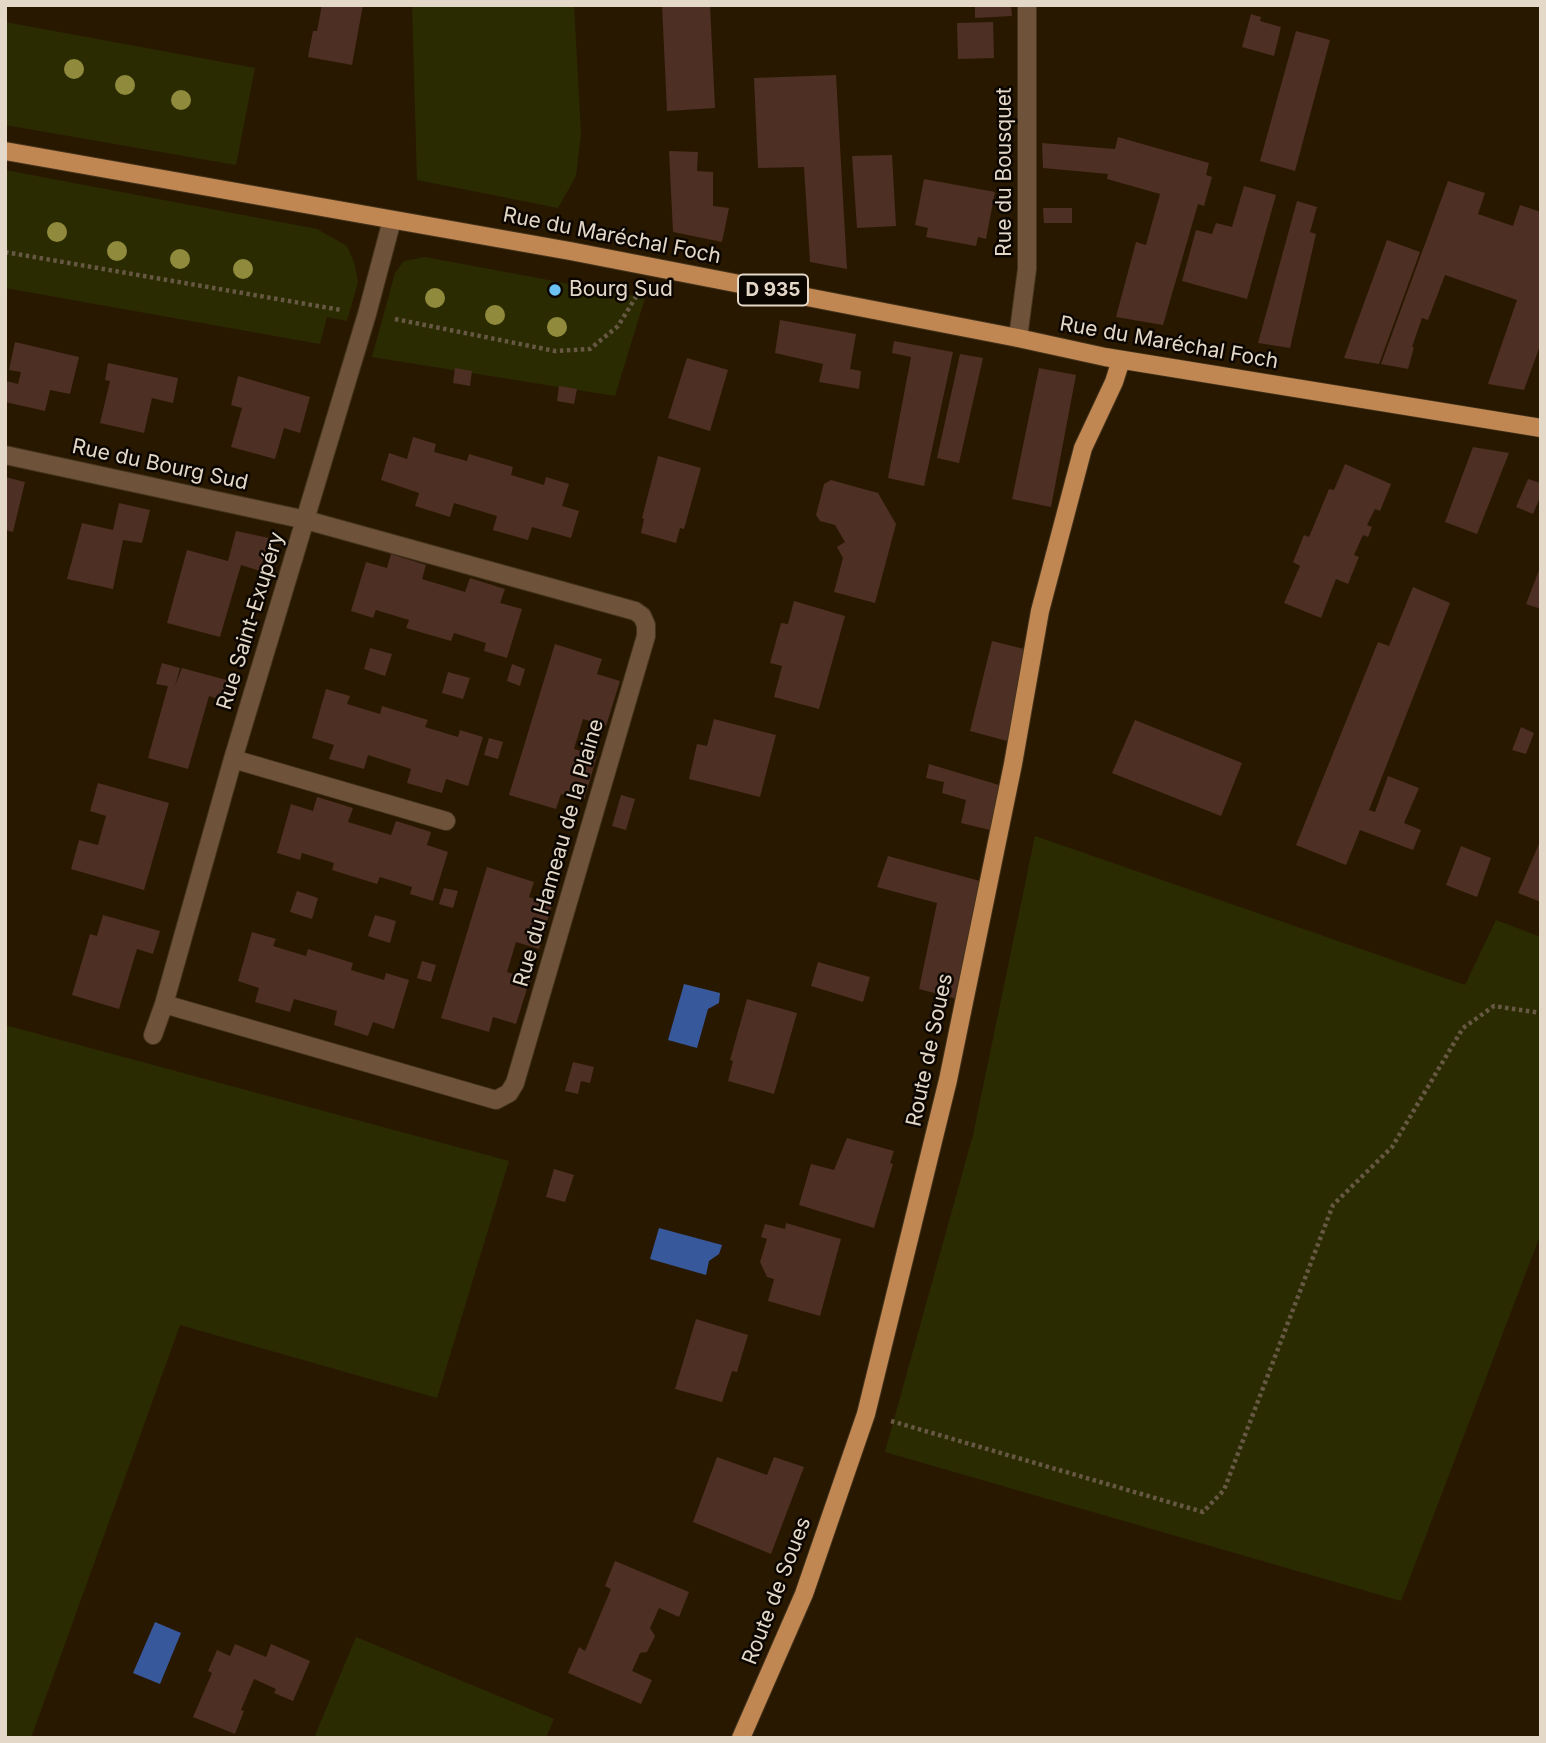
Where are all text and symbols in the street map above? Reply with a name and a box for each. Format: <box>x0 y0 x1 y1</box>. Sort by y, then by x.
street label: Rue du Bousquet <box>992 87 1018 257</box>
street label: Rue du Maréchal Foch <box>501 202 723 270</box>
road number: D 935 <box>738 274 808 306</box>
place label: Bourg Sud <box>569 277 673 303</box>
marker: Bourg Sud <box>547 282 563 298</box>
street label: Rue du Maréchal Foch <box>1058 311 1280 375</box>
street label: Rue du Bourg Sud <box>70 434 250 496</box>
street label: Rue Saint-Exupéry <box>212 529 290 713</box>
street label: Rue du Hameau de la Plaine <box>509 716 609 990</box>
street label: Route de Soues <box>901 971 959 1129</box>
street label: Route de Soues <box>737 1514 817 1668</box>

